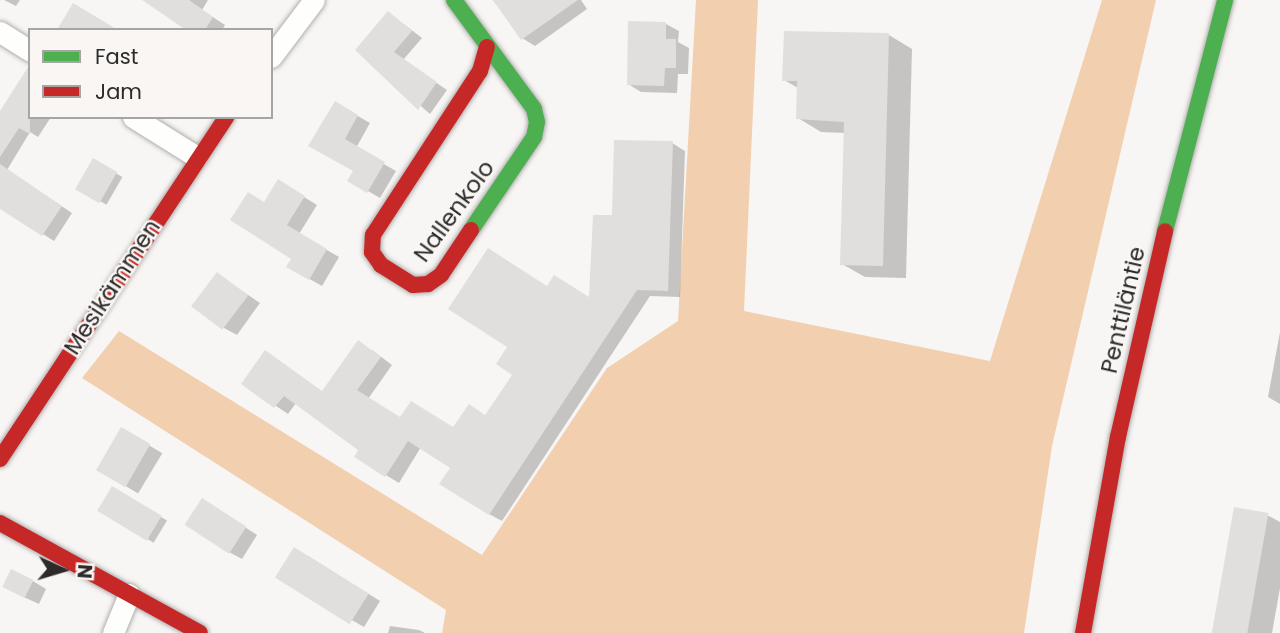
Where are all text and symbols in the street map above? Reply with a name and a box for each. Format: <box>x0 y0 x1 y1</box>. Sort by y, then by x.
legend <box>28 28 273 119</box>
text: Fast <box>95 42 138 71</box>
text: Jam <box>95 77 142 106</box>
street label: Nallenkolo <box>408 155 500 267</box>
street label: Mesikämmen <box>58 214 166 360</box>
street label: Penttiläntie <box>1095 244 1151 376</box>
north arrow <box>28 535 98 605</box>
text: N <box>70 563 98 580</box>

